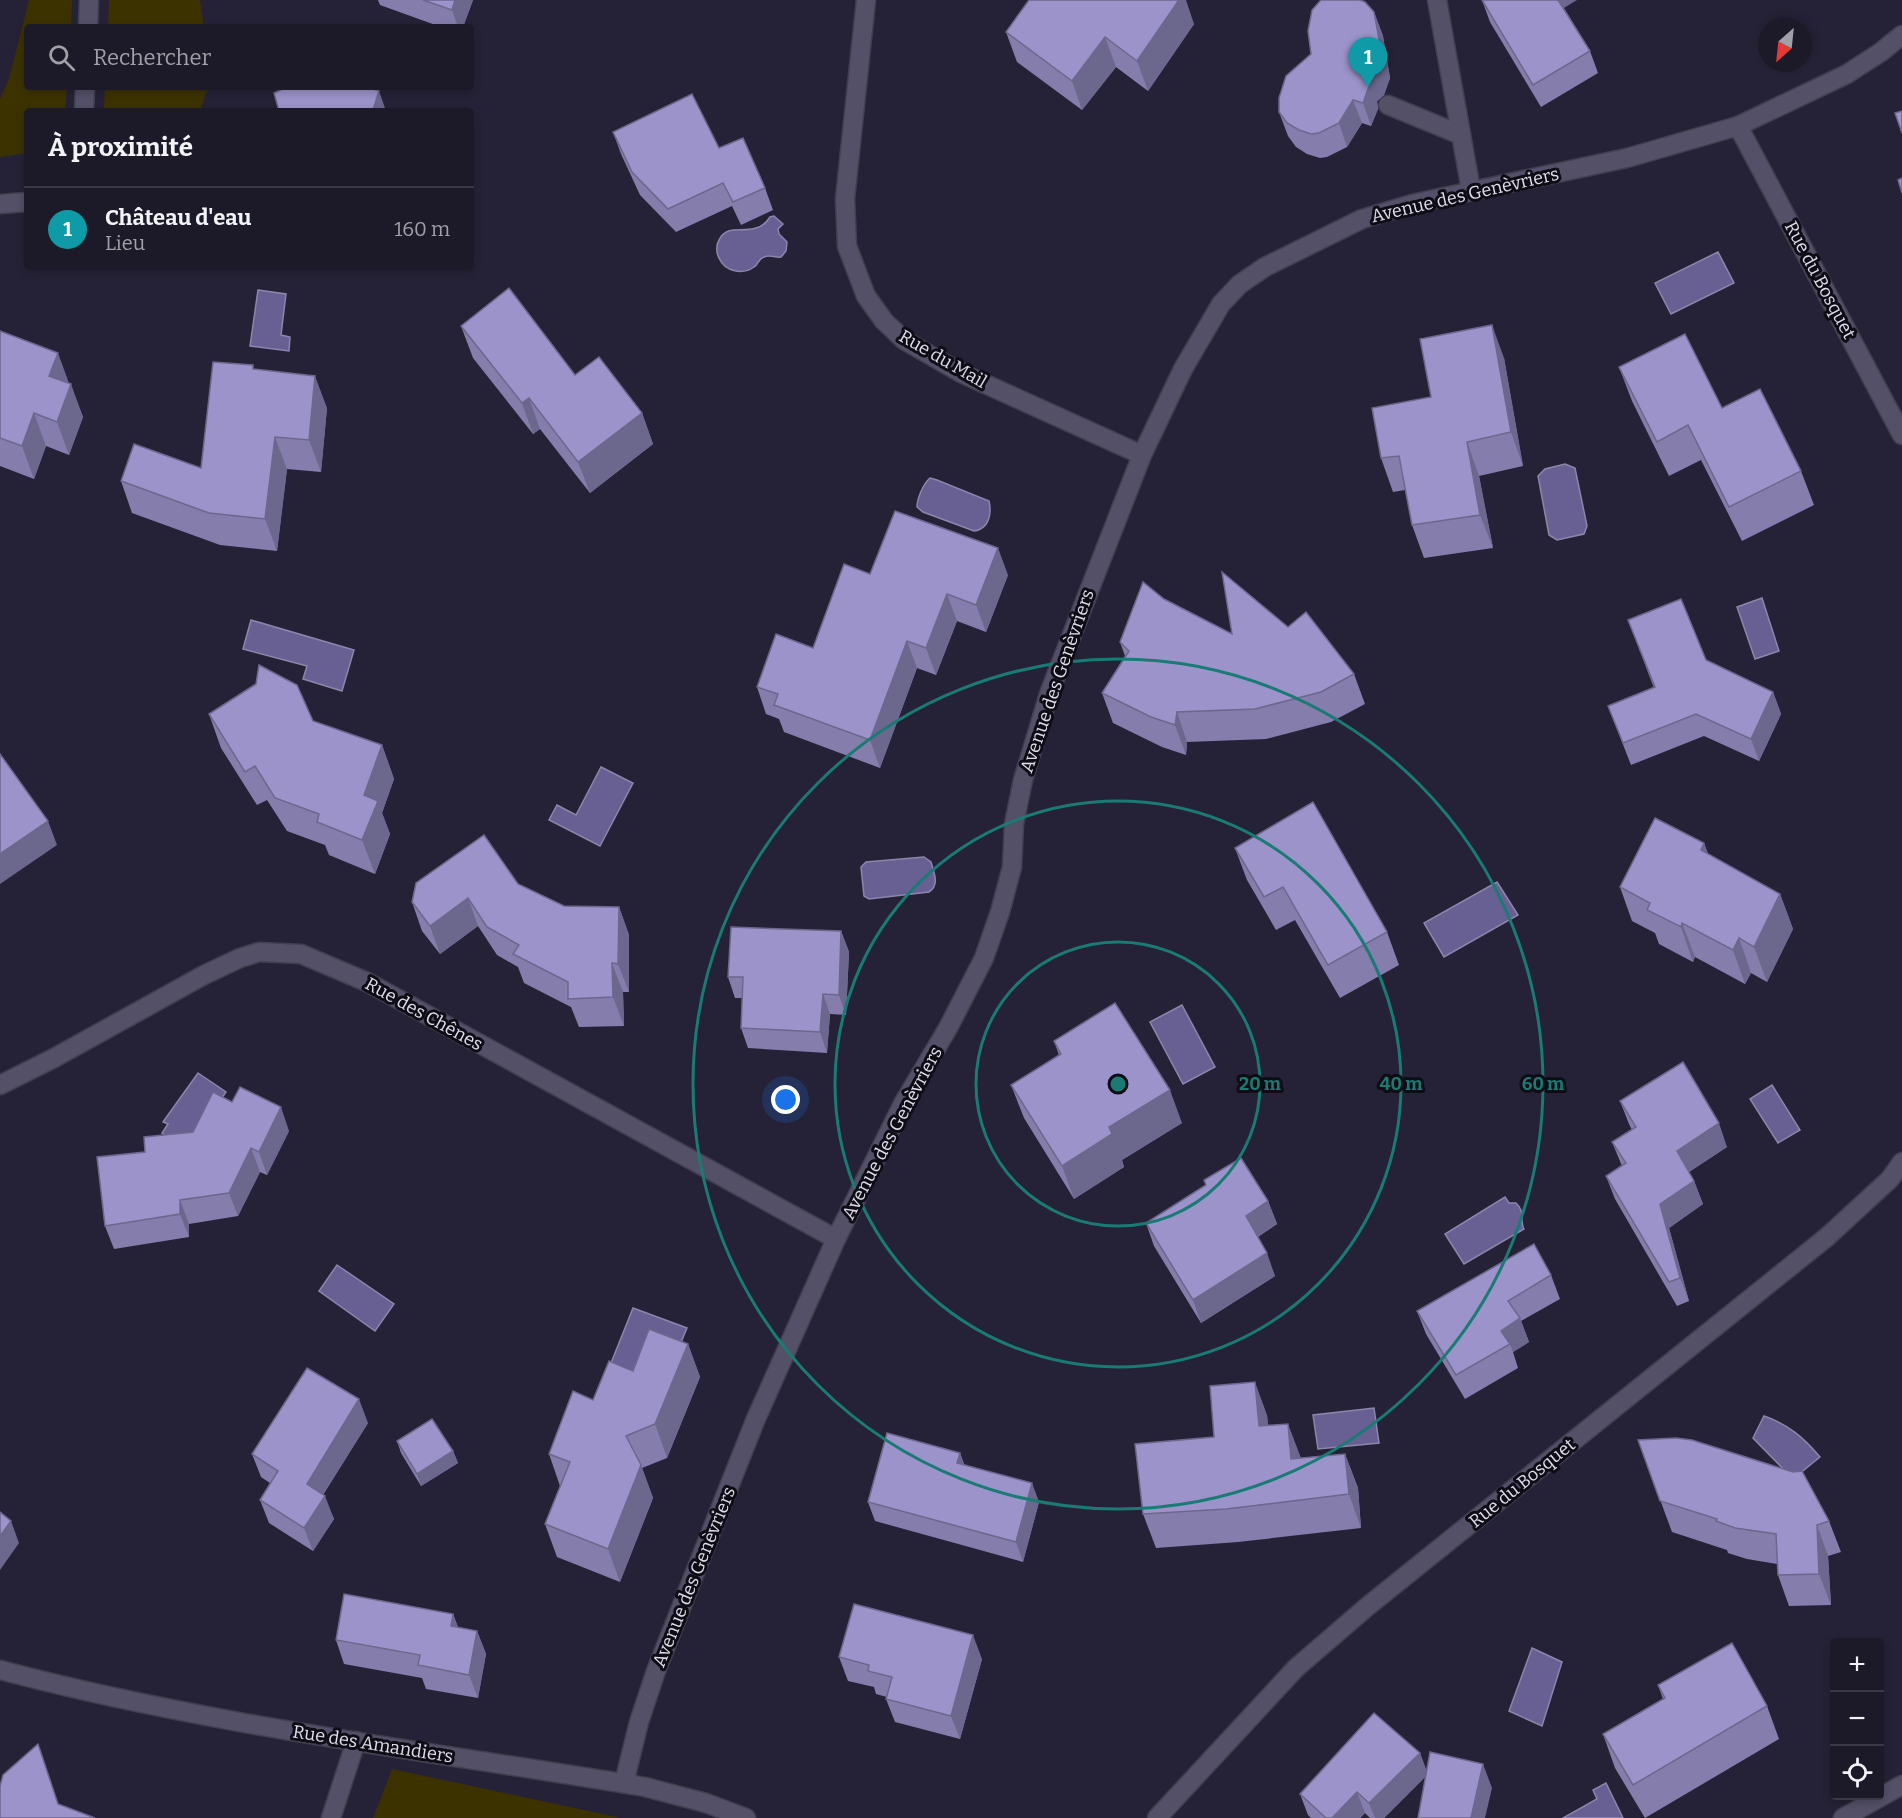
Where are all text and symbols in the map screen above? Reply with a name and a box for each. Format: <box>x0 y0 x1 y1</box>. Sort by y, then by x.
north arrow <box>1758 18 1812 72</box>
search box <box>24 24 474 90</box>
pin: 1 <box>1348 38 1388 87</box>
icon: search <box>45 41 78 74</box>
text: Rechercher <box>93 44 211 71</box>
text: À proximité <box>48 132 193 163</box>
street label: Avenue des Genèvriers <box>1369 163 1561 227</box>
text: Château d'eau <box>105 204 251 231</box>
text: 1 <box>63 217 72 241</box>
text: 160 m <box>394 217 450 241</box>
street label: Rue du Bosquet <box>1780 218 1860 343</box>
text: Lieu <box>105 231 145 255</box>
street label: Rue du Mail <box>895 325 991 393</box>
street label: Avenue des Genèvriers <box>1015 587 1099 775</box>
street label: Rue des Chênes <box>361 973 487 1055</box>
street label: Avenue des Genèvriers <box>837 1043 947 1223</box>
text: 20 m <box>1239 1073 1281 1095</box>
text: 40 m <box>1380 1073 1422 1095</box>
text: 60 m <box>1522 1073 1564 1095</box>
centre of rings <box>1108 1074 1128 1094</box>
your location <box>771 1085 800 1114</box>
street label: Rue du Bosquet <box>1465 1433 1580 1532</box>
street label: Avenue des Genèvriers <box>648 1484 740 1670</box>
map controls <box>1830 1638 1884 1800</box>
button: + <box>1830 1638 1884 1692</box>
button: − <box>1830 1692 1884 1746</box>
street label: Rue des Amandiers <box>291 1720 455 1768</box>
button: locate <box>1830 1746 1884 1800</box>

